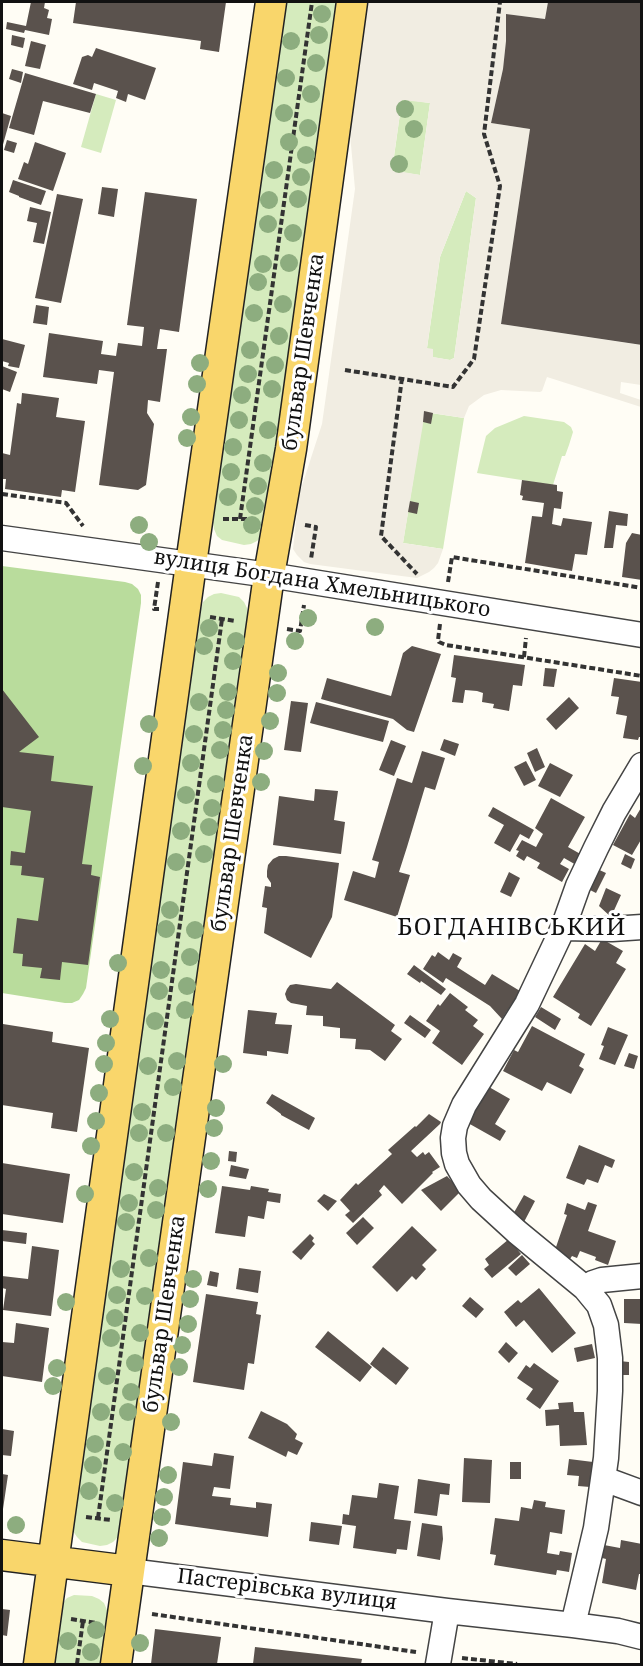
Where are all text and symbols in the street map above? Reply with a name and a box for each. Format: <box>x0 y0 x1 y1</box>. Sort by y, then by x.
street label: бульвар Шевченка <box>278 252 330 452</box>
street label: вулиця Богдана Хмельницького <box>152 545 492 623</box>
street label: бульвар Шевченка <box>207 733 259 933</box>
district label: БОГДАНІВСЬКИЙ <box>397 914 627 942</box>
street label: бульвар Шевченка <box>139 1214 191 1414</box>
street label: Пастерівська вулиця <box>176 1564 398 1616</box>

